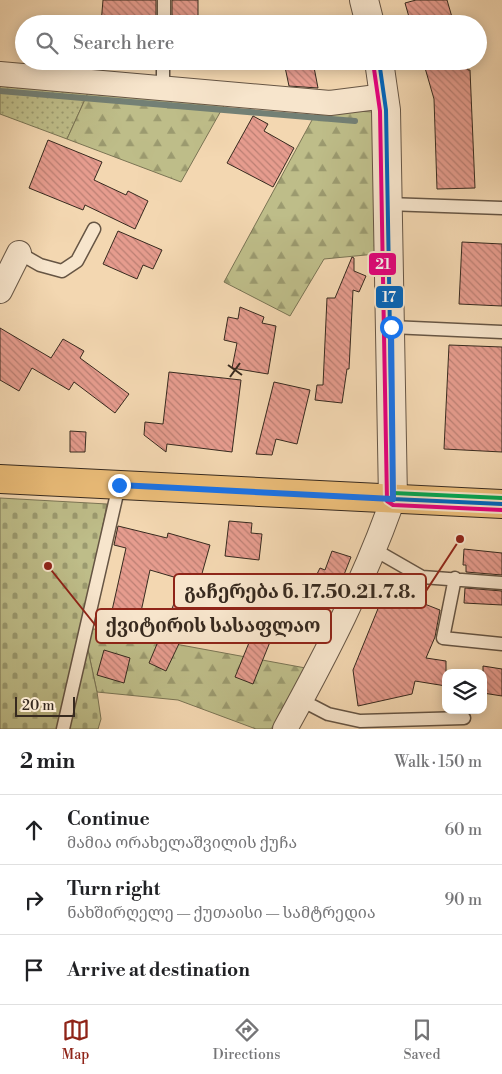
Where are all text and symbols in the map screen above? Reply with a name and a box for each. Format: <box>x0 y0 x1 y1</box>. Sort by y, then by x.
search box <box>15 15 487 70</box>
icon: search <box>33 29 61 57</box>
text: Search here <box>73 31 174 55</box>
line badge: 21 <box>368 252 397 276</box>
text: 21 <box>375 256 391 274</box>
line badge: 17 <box>375 285 404 309</box>
text: 17 <box>382 289 397 307</box>
route start <box>380 316 403 339</box>
route end <box>108 474 131 497</box>
callout: გაჩერება ნ. 17.50.21.7.8. <box>174 574 426 608</box>
text: გაჩერება ნ. 17.50.21.7.8. <box>184 580 416 604</box>
callout: ქვიტირის სასაფლაო <box>96 609 331 643</box>
text: ქვიტირის სასაფლაო <box>106 614 320 638</box>
map controls <box>442 669 487 714</box>
button: layers <box>442 669 487 714</box>
scale bar <box>15 694 75 717</box>
text: 20 m <box>22 697 54 715</box>
text: 2 min <box>20 749 75 775</box>
text: Walk · 150 m <box>394 752 482 772</box>
text: Continue <box>67 807 150 831</box>
icon: ahead <box>20 816 48 844</box>
text: 60 m <box>444 820 482 840</box>
text: მამია ორახელაშვილის ქუჩა <box>67 833 297 853</box>
text: Turn right <box>67 877 160 901</box>
icon: right <box>20 886 48 914</box>
text: 90 m <box>444 890 482 910</box>
text: ნახშირღელე — ქუთაისი — სამტრედია <box>67 903 376 923</box>
icon: arrive <box>20 956 48 984</box>
text: Arrive at destination <box>67 958 250 982</box>
tab: Map <box>62 1016 90 1064</box>
tab: Directions <box>213 1016 280 1064</box>
tab: Saved <box>404 1016 440 1064</box>

